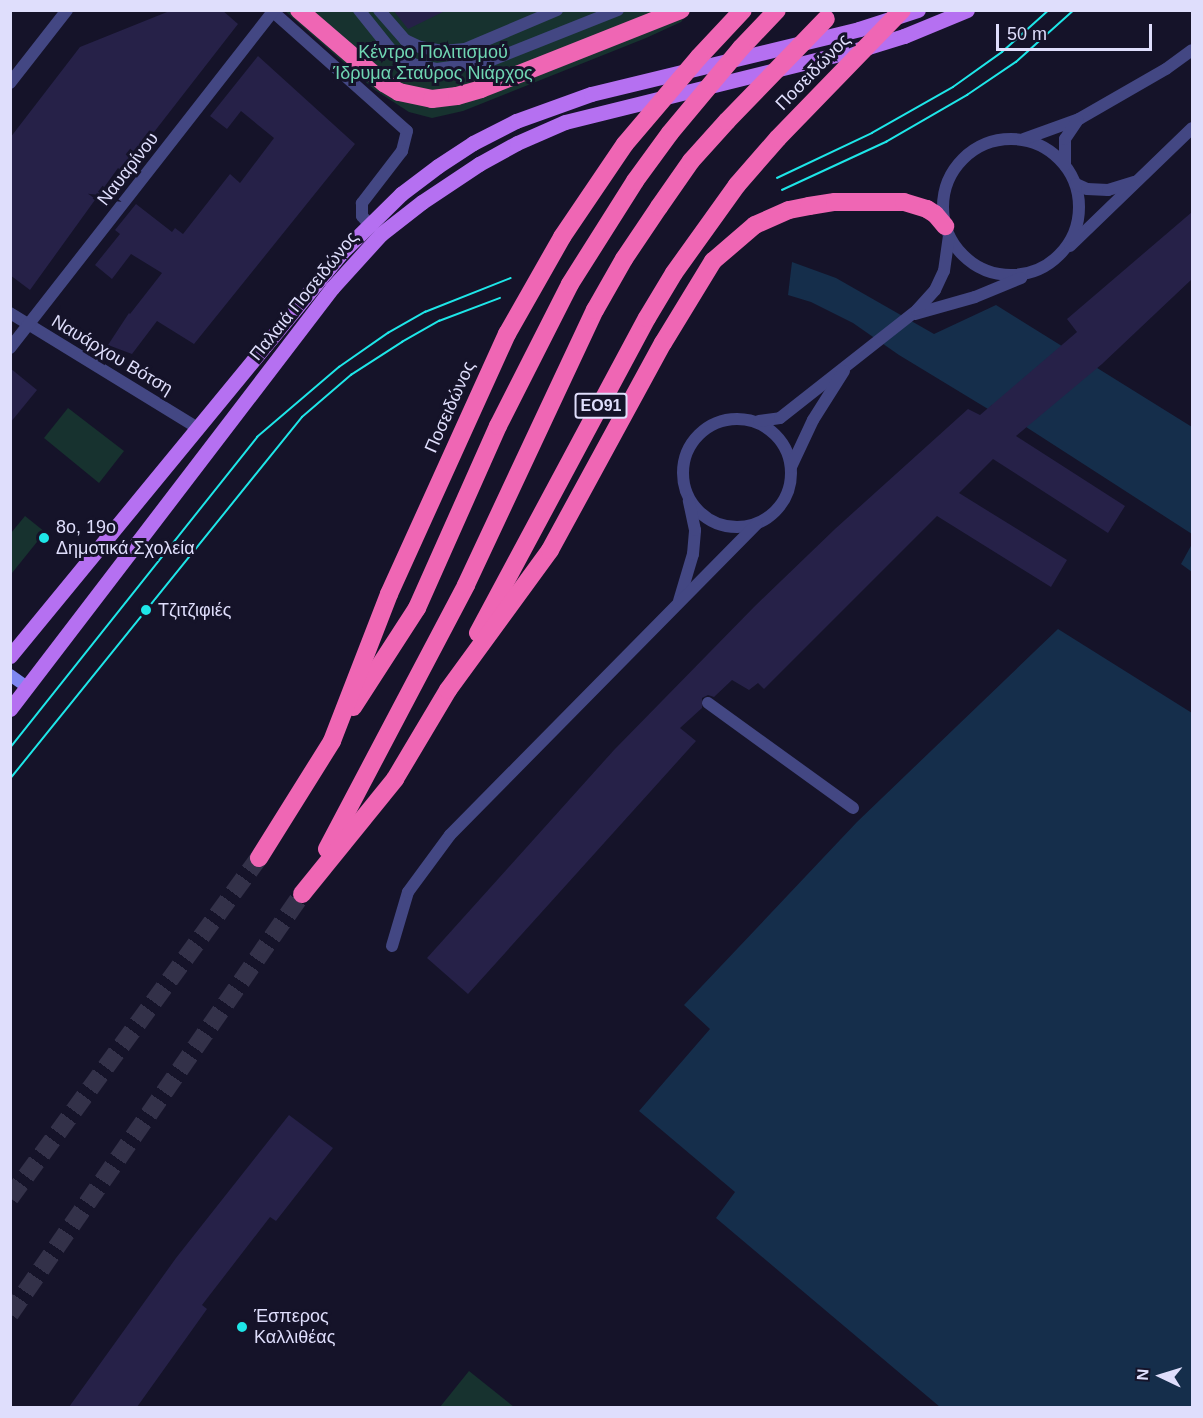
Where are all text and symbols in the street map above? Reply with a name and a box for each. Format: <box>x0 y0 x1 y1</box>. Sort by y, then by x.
scale bar <box>999 12 1155 50</box>
text: 50 m <box>1007 24 1047 44</box>
street label: Ποσειδώνος <box>771 29 855 115</box>
park label: Κέντρο Πολιτισμού Ίδρυμα Σταύρος Νιάρχος <box>333 42 533 84</box>
street label: Ναυαρίνου <box>93 128 163 210</box>
street label: Παλαιά Ποσειδώνος <box>245 227 363 365</box>
street label: Ναυάρχου Βότση <box>48 310 176 400</box>
street label: Ποσειδώνος <box>420 358 480 456</box>
road number: ΕΟ91 <box>574 393 628 419</box>
place label: 8ο, 19ο Δημοτικά Σχολεία <box>56 517 195 560</box>
marker: 8ο, 19ο Δημοτικά Σχολεία <box>37 531 51 545</box>
place label: Τζιτζιφιές <box>158 599 231 621</box>
marker: Τζιτζιφιές <box>139 603 153 617</box>
place label: Έσπερος Καλλιθέας <box>254 1306 335 1348</box>
marker: Έσπερος Καλλιθέας <box>235 1320 249 1334</box>
north arrow <box>1131 1346 1191 1406</box>
text: N <box>1134 1368 1151 1381</box>

